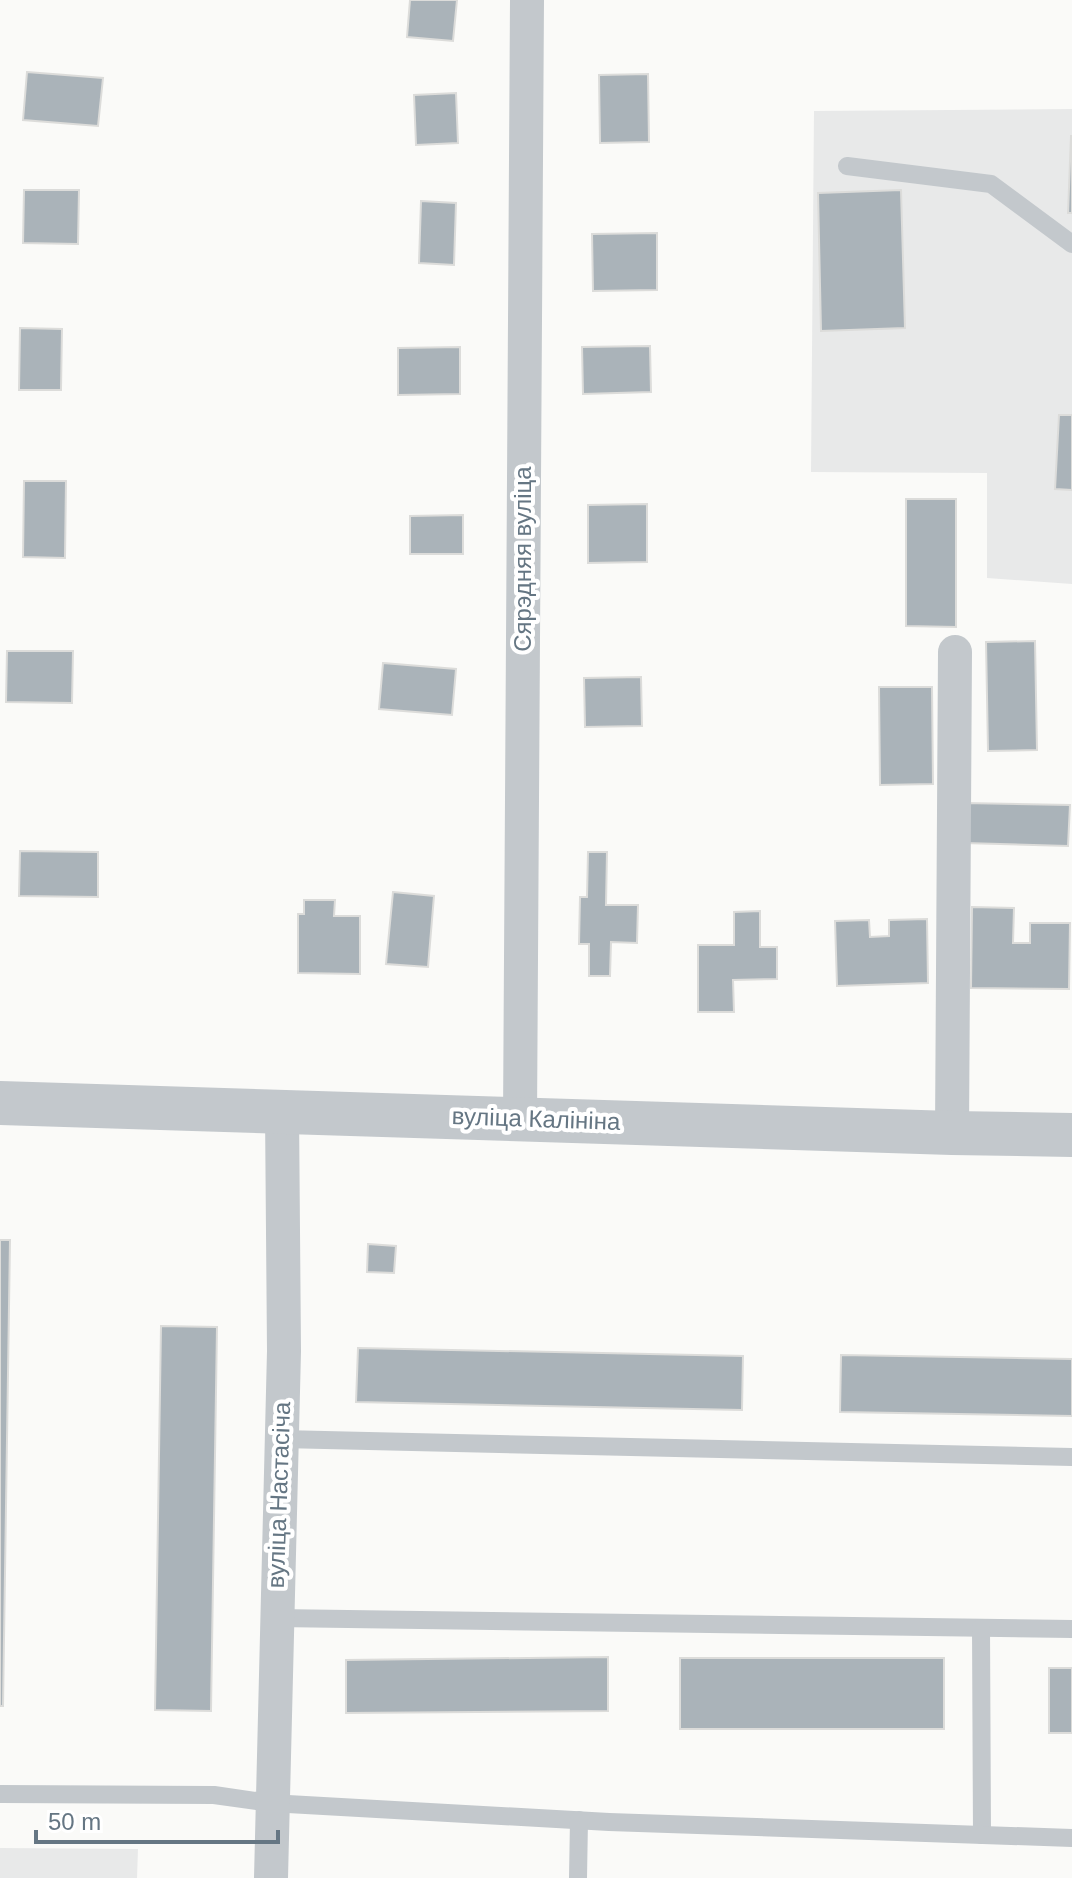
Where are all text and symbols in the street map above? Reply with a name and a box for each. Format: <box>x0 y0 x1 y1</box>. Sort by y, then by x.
street label: Сярэдняя вуліца <box>509 466 536 652</box>
street label: вуліца Калініна <box>451 1102 621 1135</box>
street label: вуліца Настасіча <box>262 1401 295 1589</box>
scale bar <box>36 1794 278 1844</box>
text: 50 m <box>48 1808 101 1835</box>

